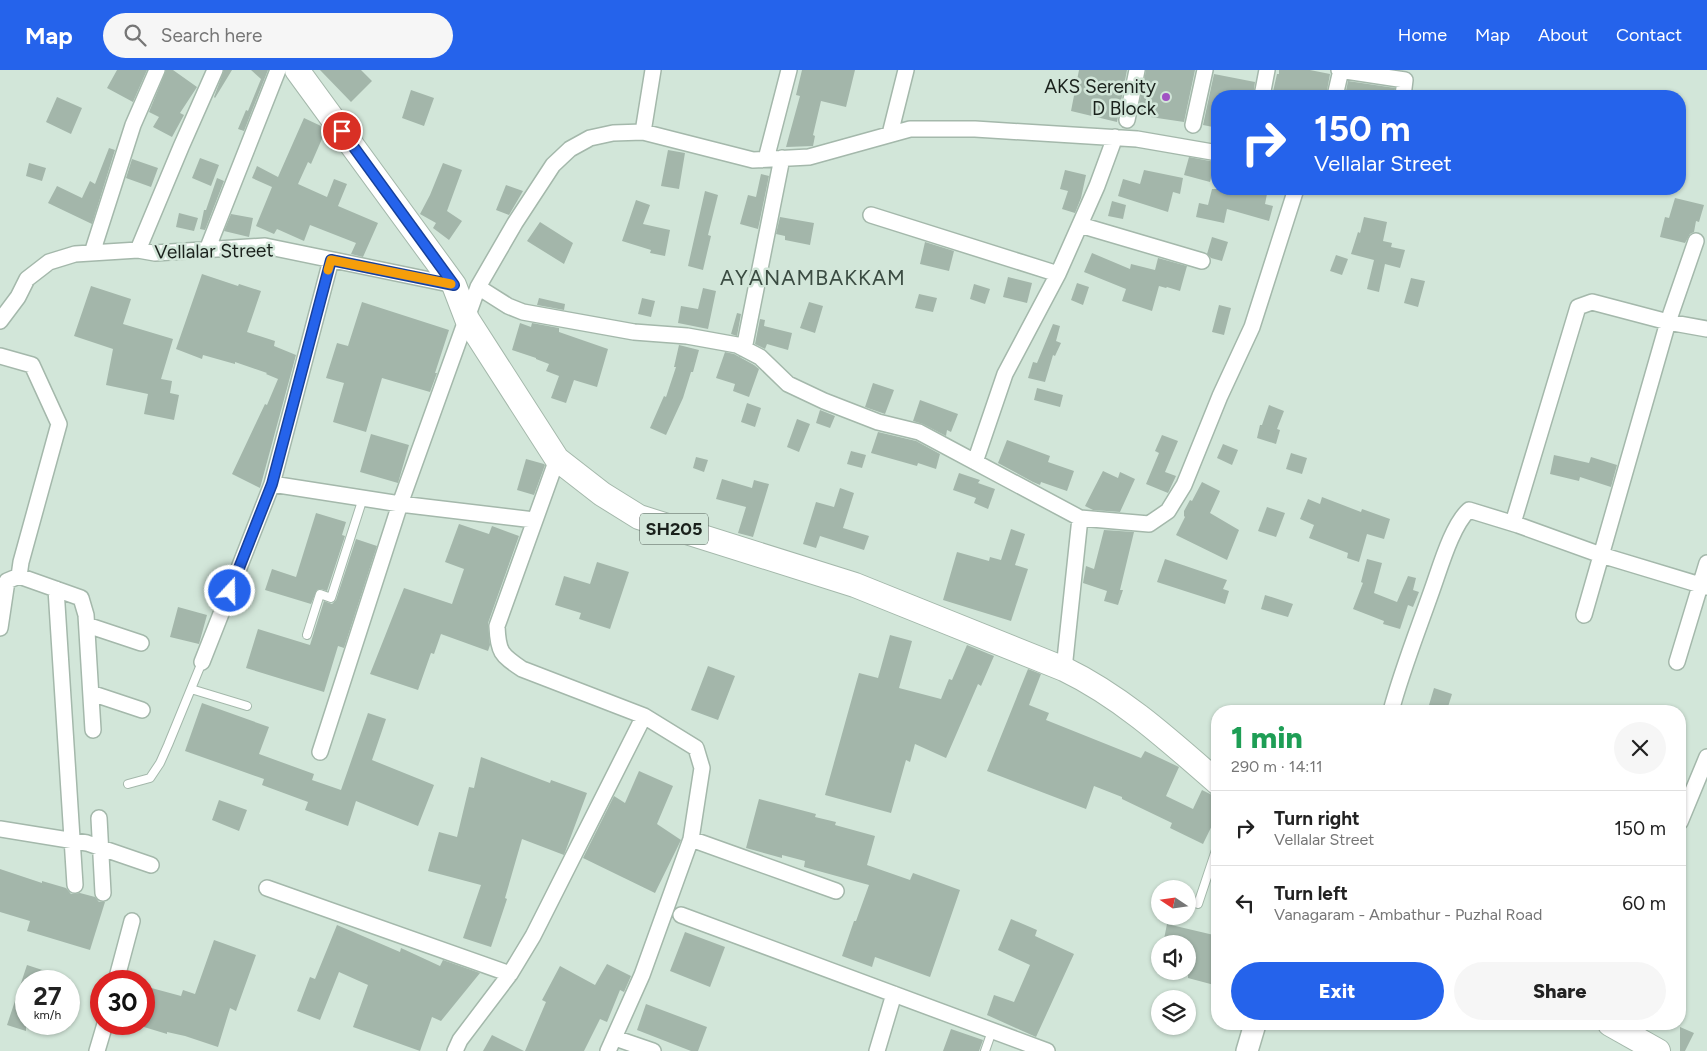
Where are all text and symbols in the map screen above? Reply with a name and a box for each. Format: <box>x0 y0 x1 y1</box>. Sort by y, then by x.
search box <box>103 13 453 58</box>
text: Map <box>25 21 73 50</box>
icon: search <box>121 21 149 49</box>
text: Search here <box>161 24 262 47</box>
text: Home <box>1398 24 1447 46</box>
text: Map <box>1475 24 1510 46</box>
text: About <box>1538 24 1588 46</box>
text: Contact <box>1616 24 1682 46</box>
place label: AKS Serenity D Block <box>1044 75 1157 120</box>
marker: AKS Serenity D Block <box>1160 91 1172 103</box>
text: 150 m <box>1314 108 1411 150</box>
pin <box>321 110 363 152</box>
icon: right <box>1231 110 1296 175</box>
icon: arrive <box>328 117 356 145</box>
text: Vellalar Street <box>1314 150 1452 177</box>
street label: Vellalar Street <box>154 238 274 264</box>
district label: AYANAMBAKKAM <box>720 265 906 290</box>
road number: SH205 <box>640 514 708 544</box>
position arrow <box>203 564 255 616</box>
text: 1 min <box>1231 719 1303 756</box>
button: close <box>1614 722 1666 774</box>
text: 290 m · 14:11 <box>1231 757 1323 776</box>
text: Turn right <box>1274 807 1360 830</box>
icon: right <box>1231 814 1259 842</box>
text: 150 m <box>1614 817 1666 840</box>
text: Vellalar Street <box>1274 830 1374 849</box>
north arrow <box>1151 880 1196 925</box>
map controls <box>1151 880 1196 1035</box>
text: Turn left <box>1274 882 1348 905</box>
icon: left <box>1231 889 1259 917</box>
text: 60 m <box>1622 892 1666 915</box>
text: Vanagaram - Ambathur - Puzhal Road <box>1274 905 1542 924</box>
button: sound <box>1151 935 1196 980</box>
button: Exit <box>1231 962 1444 1020</box>
button: Share <box>1454 962 1666 1020</box>
speed limit sign: 30 <box>90 970 155 1035</box>
text: 27 <box>33 981 62 1011</box>
button: layers <box>1151 990 1196 1035</box>
text: km/h <box>34 1008 61 1022</box>

